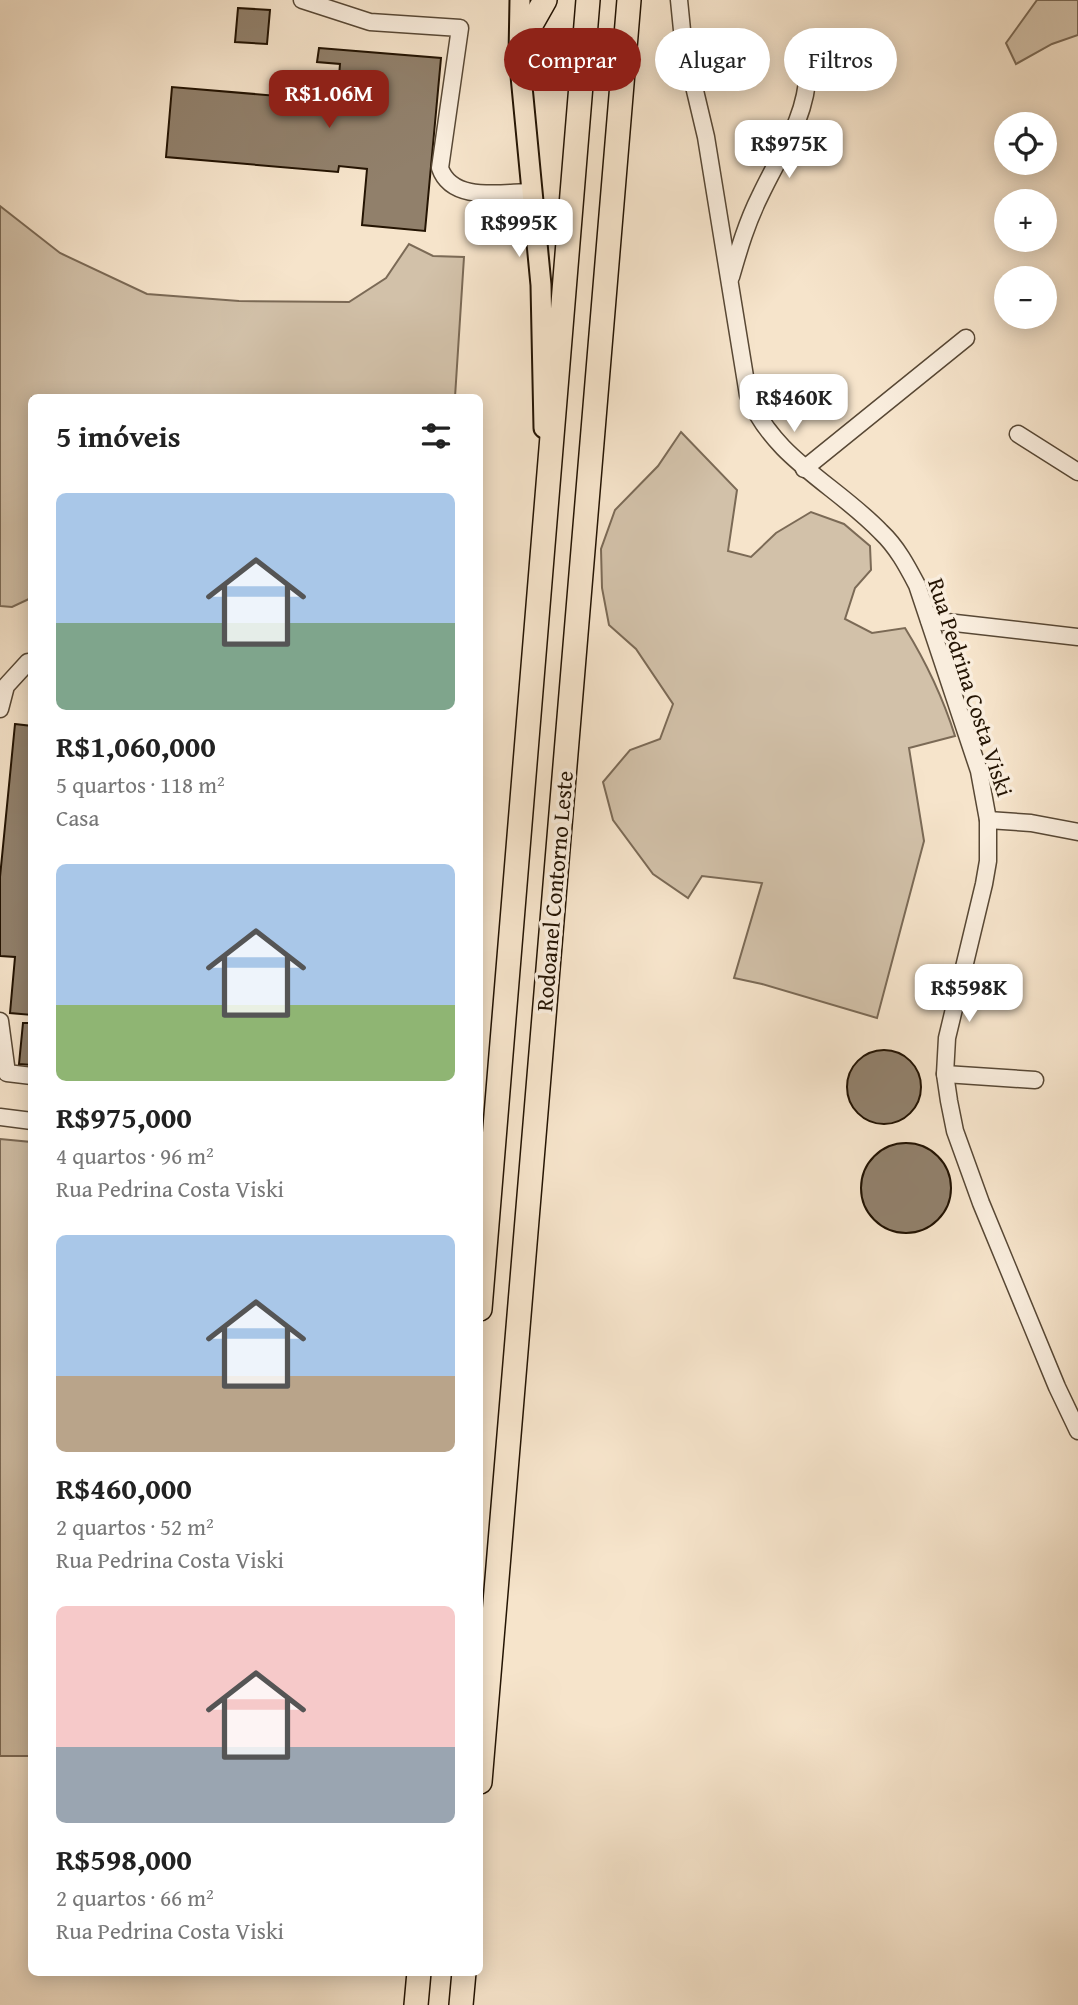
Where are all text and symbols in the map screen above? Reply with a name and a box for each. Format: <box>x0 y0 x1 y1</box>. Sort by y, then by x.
chip: Comprar <box>504 28 641 91</box>
chip: Alugar <box>655 28 770 91</box>
chip: Filtros <box>784 28 897 91</box>
pin: R$1.06M <box>264 71 394 130</box>
text: R$1.06M <box>285 76 373 109</box>
map controls <box>994 112 1057 329</box>
button: locate <box>994 112 1057 175</box>
pin: R$975K <box>732 120 846 180</box>
text: R$975K <box>751 126 827 159</box>
button: + <box>994 189 1057 252</box>
pin: R$995K <box>462 200 576 259</box>
text: R$995K <box>481 205 557 238</box>
button: − <box>994 266 1057 329</box>
pin: R$460K <box>737 374 851 434</box>
text: R$460K <box>756 380 832 413</box>
text: 5 imóveis <box>56 414 181 458</box>
icon: filters <box>417 417 455 455</box>
icon: home <box>193 539 319 665</box>
street label: Rua Pedrina Costa Viski <box>920 573 1022 801</box>
text: R$1,060,000 <box>56 724 216 768</box>
text: 5 quartos · 118 m² <box>56 768 225 801</box>
street label: Rodoanel Contorno Leste <box>527 769 581 1013</box>
text: Casa <box>56 801 99 834</box>
icon: home <box>193 910 319 1036</box>
pin: R$598K <box>912 964 1026 1024</box>
text: R$598K <box>931 970 1007 1003</box>
text: R$975,000 <box>56 1095 192 1139</box>
text: 4 quartos · 96 m² <box>56 1139 214 1172</box>
text: Rua Pedrina Costa Viski <box>56 1172 284 1205</box>
icon: home <box>193 1281 319 1407</box>
text: R$460,000 <box>56 1466 192 1510</box>
text: 2 quartos · 52 m² <box>56 1510 214 1543</box>
text: Rua Pedrina Costa Viski <box>56 1543 284 1576</box>
icon: home <box>193 1652 319 1778</box>
text: R$598,000 <box>56 1837 192 1881</box>
text: 2 quartos · 66 m² <box>56 1881 214 1914</box>
text: Rua Pedrina Costa Viski <box>56 1914 284 1947</box>

